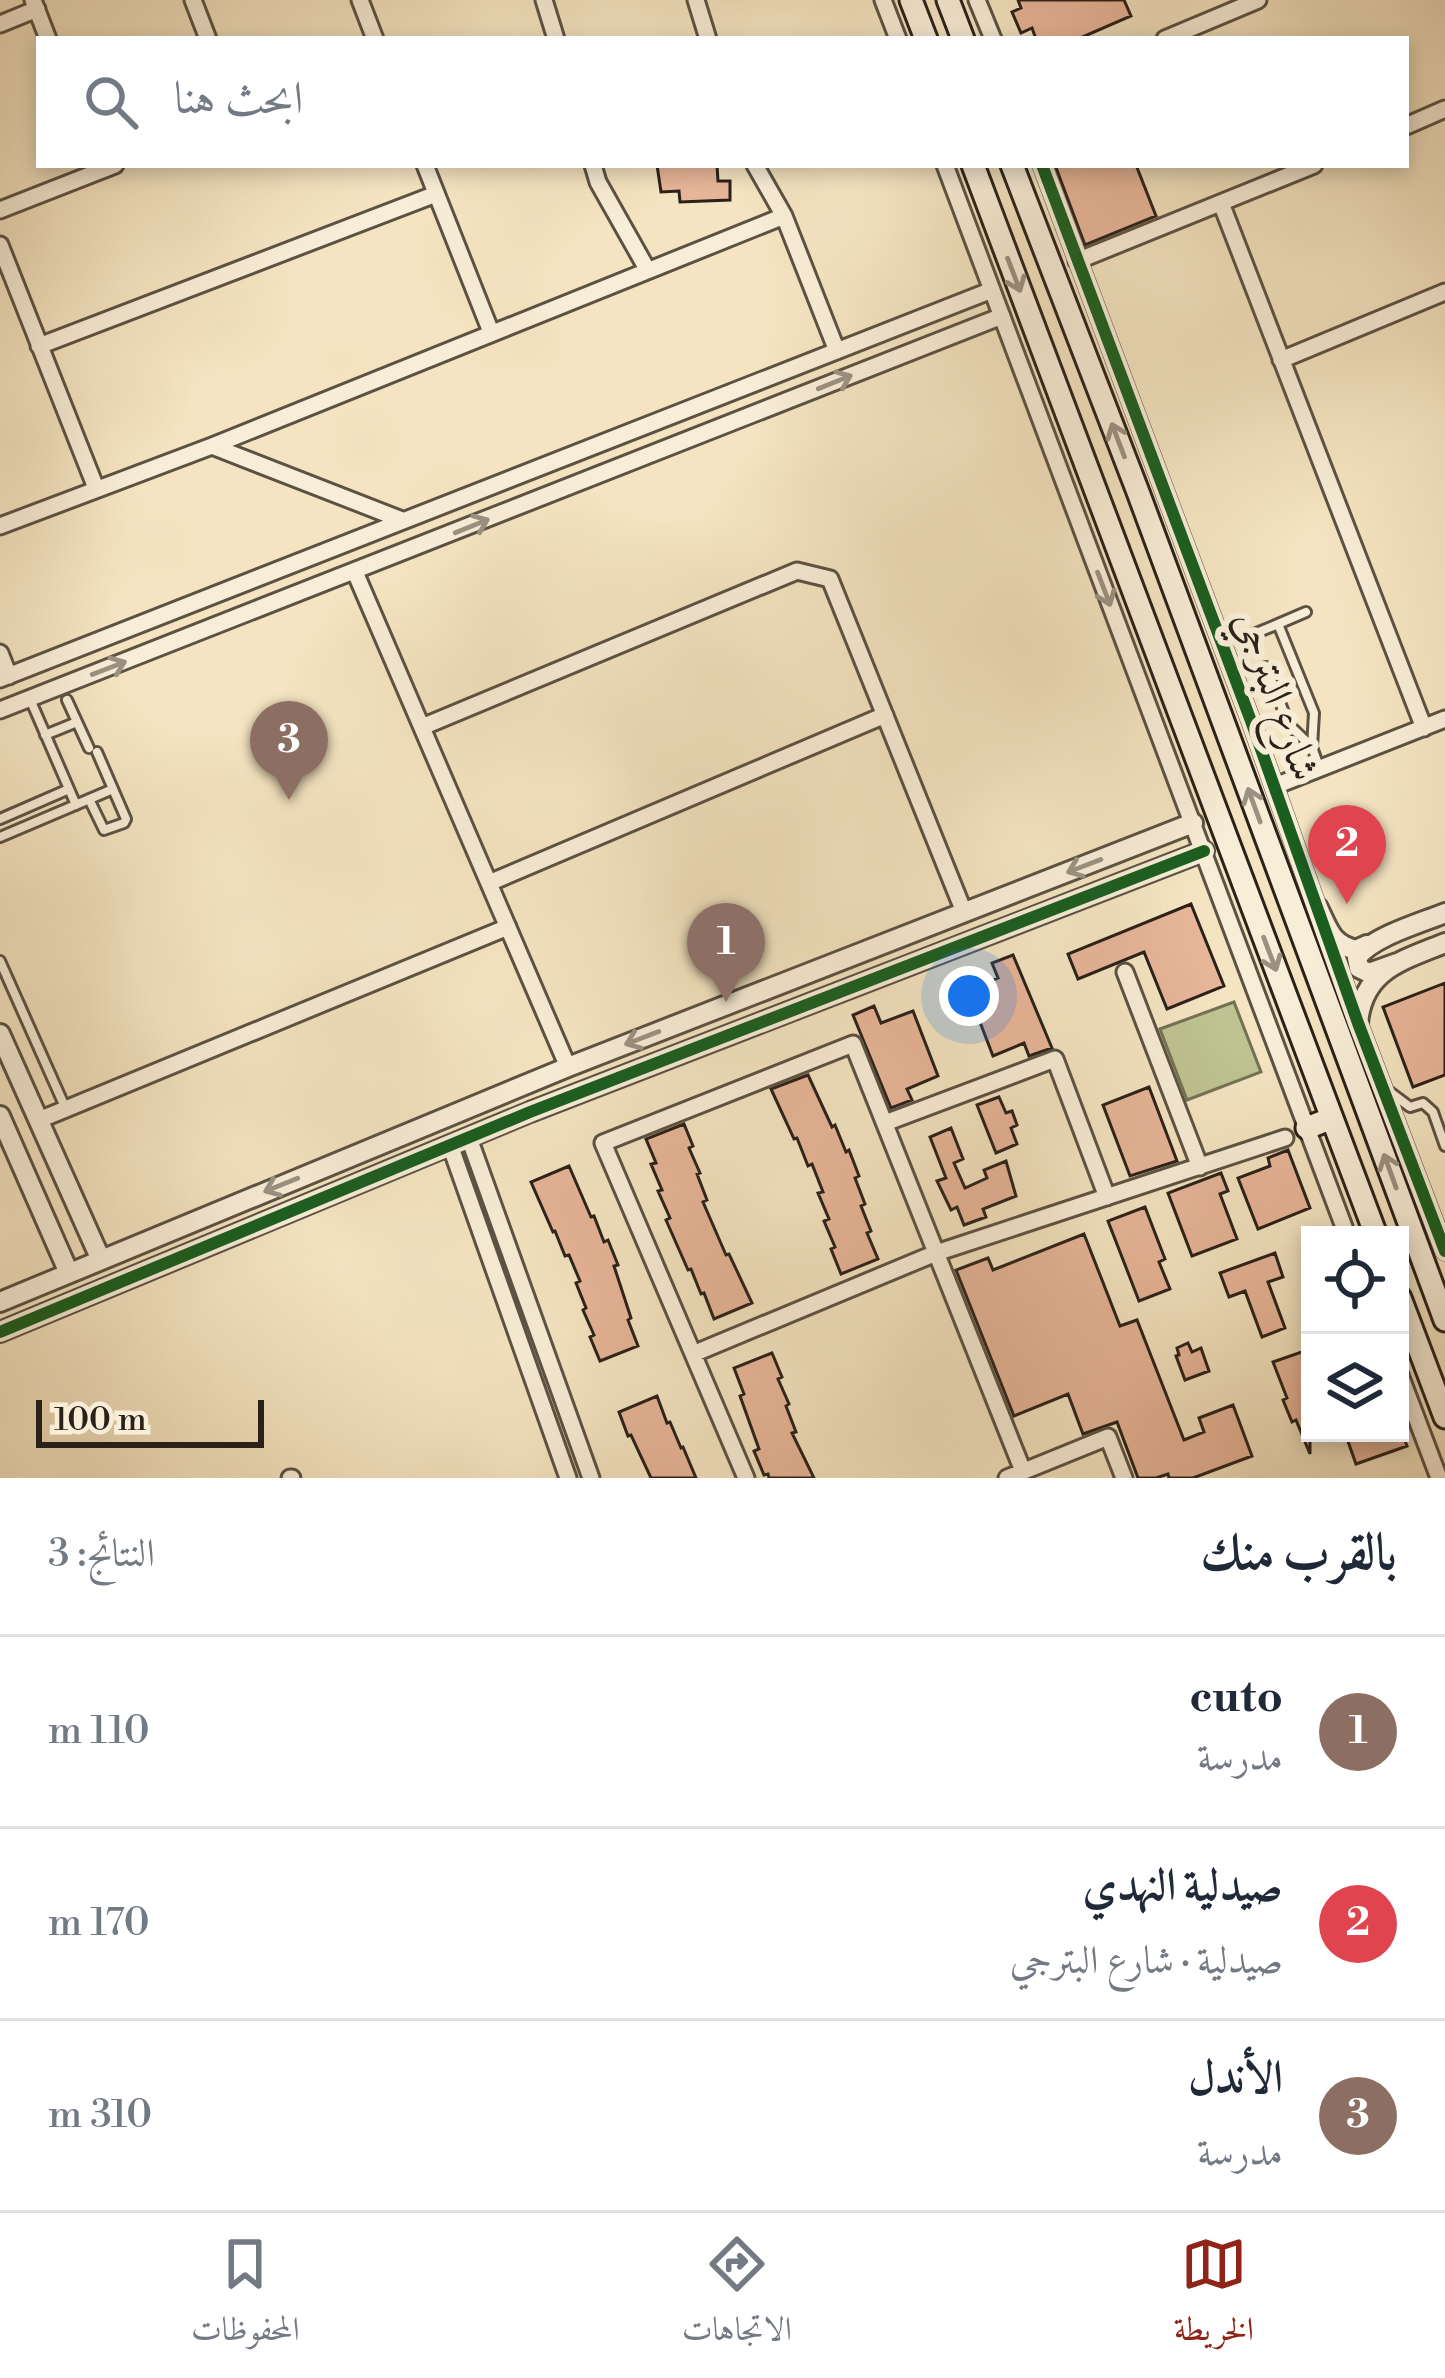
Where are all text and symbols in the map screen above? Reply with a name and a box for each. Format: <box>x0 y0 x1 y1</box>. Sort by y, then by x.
search box <box>36 36 1409 168</box>
icon: search <box>78 69 144 135</box>
text: ابحث هنا <box>174 71 303 128</box>
one-way arrow <box>1005 255 1027 292</box>
one-way arrow <box>815 370 852 392</box>
one-way arrow <box>1105 422 1127 459</box>
one-way arrow <box>453 513 490 535</box>
one-way arrow <box>1095 570 1117 607</box>
street label: شارع البترجي <box>1214 604 1331 791</box>
one-way arrow <box>90 656 127 677</box>
pin: 3 <box>250 701 328 800</box>
one-way arrow <box>1242 787 1263 824</box>
pin: 2 <box>1308 805 1386 904</box>
one-way arrow <box>1066 856 1103 878</box>
pin: 1 <box>687 903 765 1002</box>
one-way arrow <box>1261 935 1282 972</box>
your location <box>939 966 999 1026</box>
one-way arrow <box>624 1028 661 1050</box>
one-way arrow <box>1377 1153 1399 1190</box>
one-way arrow <box>264 1176 301 1197</box>
map controls <box>1301 1226 1409 1442</box>
button: locate <box>1301 1226 1409 1334</box>
button: layers <box>1301 1334 1409 1442</box>
scale bar <box>36 1394 264 1447</box>
text: 100 m <box>54 1400 147 1441</box>
text: بالقرب منك <box>1200 1522 1397 1586</box>
text: النتائج: 3 <box>48 1530 155 1579</box>
text: cuto <box>1189 1669 1283 1726</box>
text: 110 m <box>48 1707 150 1756</box>
text: 1 <box>1349 1707 1367 1756</box>
text: مدرسة <box>1197 1734 1283 1783</box>
text: صيدلية النهدي <box>1082 1858 1283 1915</box>
text: 170 m <box>48 1899 150 1948</box>
text: 2 <box>1346 1899 1370 1948</box>
text: صيدلية · شارع البترجي <box>1010 1937 1283 1986</box>
text: الأندل <box>1188 2050 1283 2107</box>
text: 310 m <box>48 2091 152 2140</box>
text: 3 <box>1346 2091 1370 2140</box>
text: مدرسة <box>1197 2129 1283 2178</box>
tab: المحفوظات <box>191 2231 300 2361</box>
tab: الاتجاهات <box>682 2231 792 2361</box>
tab: الخريطة <box>1174 2231 1254 2361</box>

